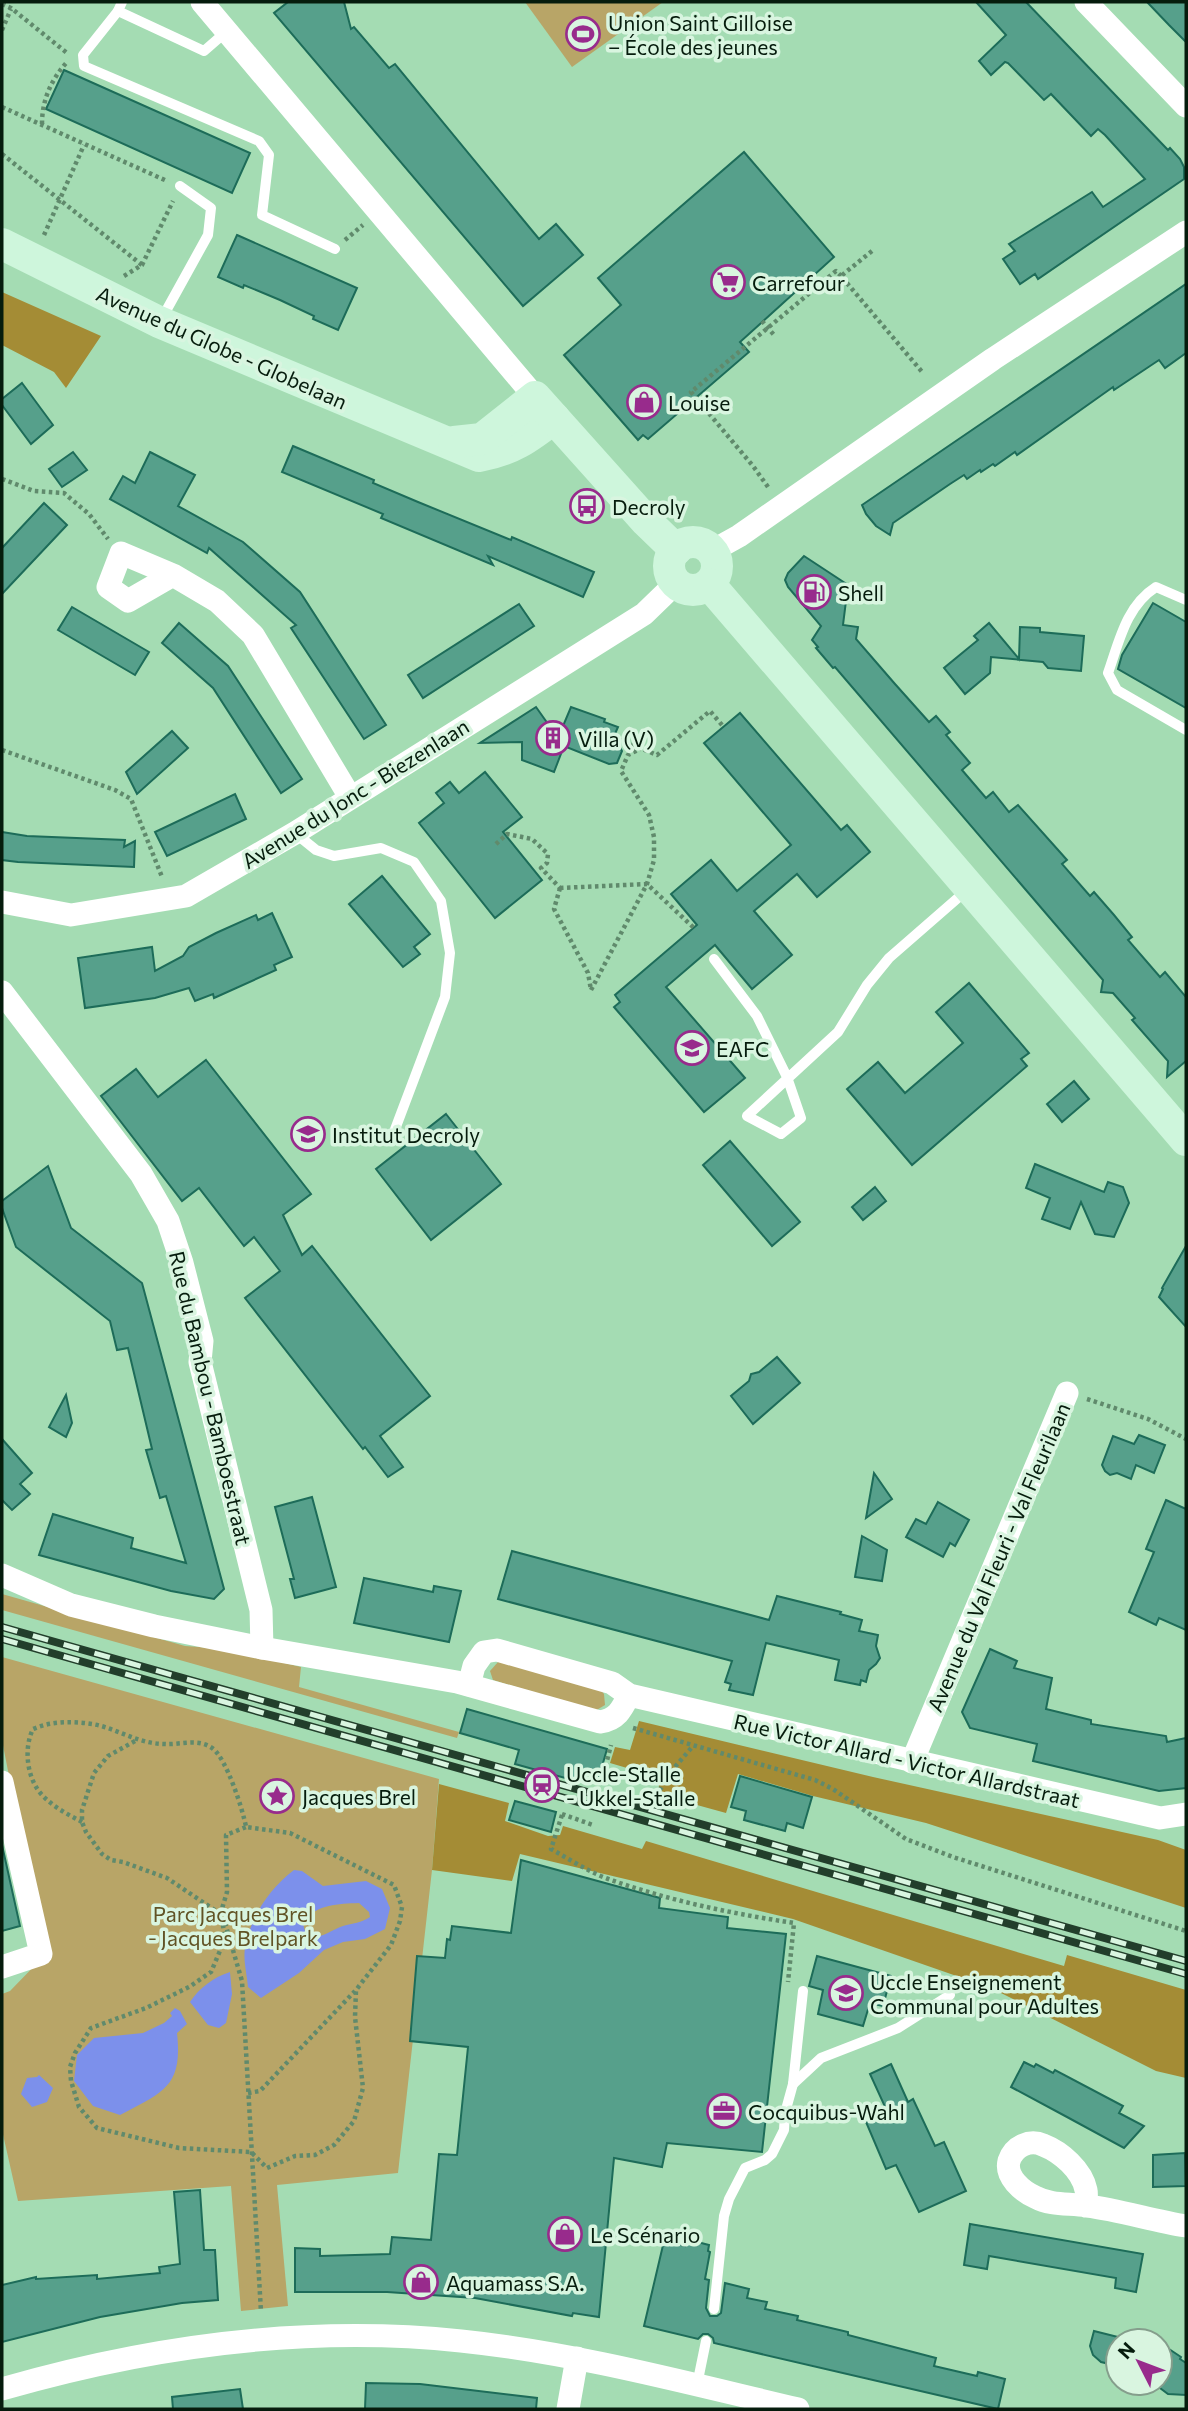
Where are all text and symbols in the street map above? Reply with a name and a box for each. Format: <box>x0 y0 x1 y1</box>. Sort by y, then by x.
place label: Union Saint Gilloise – École des jeunes <box>608 10 793 59</box>
sports icon: Union Saint Gilloise – École des jeunes <box>564 15 602 53</box>
supermarket icon: Carrefour <box>709 263 747 301</box>
place label: Carrefour <box>752 270 845 295</box>
street label: Avenue du Globe - Globelaan <box>93 280 351 414</box>
shop icon: Louise <box>625 383 663 421</box>
place label: Louise <box>668 390 730 415</box>
bus stop icon: Decroly <box>568 487 606 525</box>
place label: Decroly <box>612 494 686 519</box>
fuel station icon: Shell <box>795 573 833 611</box>
place label: Shell <box>838 580 884 605</box>
street label: Avenue du Jonc - Biezenlaan <box>237 713 473 873</box>
building icon: Villa (V) <box>534 719 572 757</box>
place label: Villa (V) <box>578 726 654 751</box>
school or university icon: EAFC <box>673 1029 711 1067</box>
place label: EAFC <box>716 1036 769 1061</box>
school or university icon: Institut Decroly <box>289 1115 327 1153</box>
place label: Institut Decroly <box>332 1122 480 1147</box>
street label: Rue du Bambou - Bamboestraat <box>165 1249 257 1547</box>
street label: Avenue du Val Fleuri - Val Fleurilaan <box>921 1399 1075 1715</box>
street label: Rue Victor Allard - Victor Allardstraat <box>732 1708 1082 1812</box>
place label: Uccle-Stalle - Ukkel-Stalle <box>566 1761 695 1810</box>
station icon: Uccle-Stalle - Ukkel-Stalle <box>523 1766 561 1804</box>
place icon: Jacques Brel <box>258 1777 296 1815</box>
place label: Jacques Brel <box>302 1784 416 1809</box>
park label: Parc Jacques Brel - Jacques Brelpark <box>148 1901 318 1950</box>
place label: Uccle Enseignement Communal pour Adultes <box>870 1969 1099 2018</box>
school or university icon: Uccle Enseignement Communal pour Adultes <box>827 1974 865 2012</box>
office icon: Cocquibus-Wahl <box>705 2092 743 2130</box>
place label: Cocquibus-Wahl <box>748 2099 905 2124</box>
shop icon: Le Scénario <box>546 2215 584 2253</box>
place label: Le Scénario <box>590 2222 700 2247</box>
shop icon: Aquamass S.A. <box>402 2263 440 2301</box>
place label: Aquamass S.A. <box>446 2270 584 2295</box>
north arrow <box>1104 2327 1174 2397</box>
text: N <box>1113 2337 1139 2363</box>

